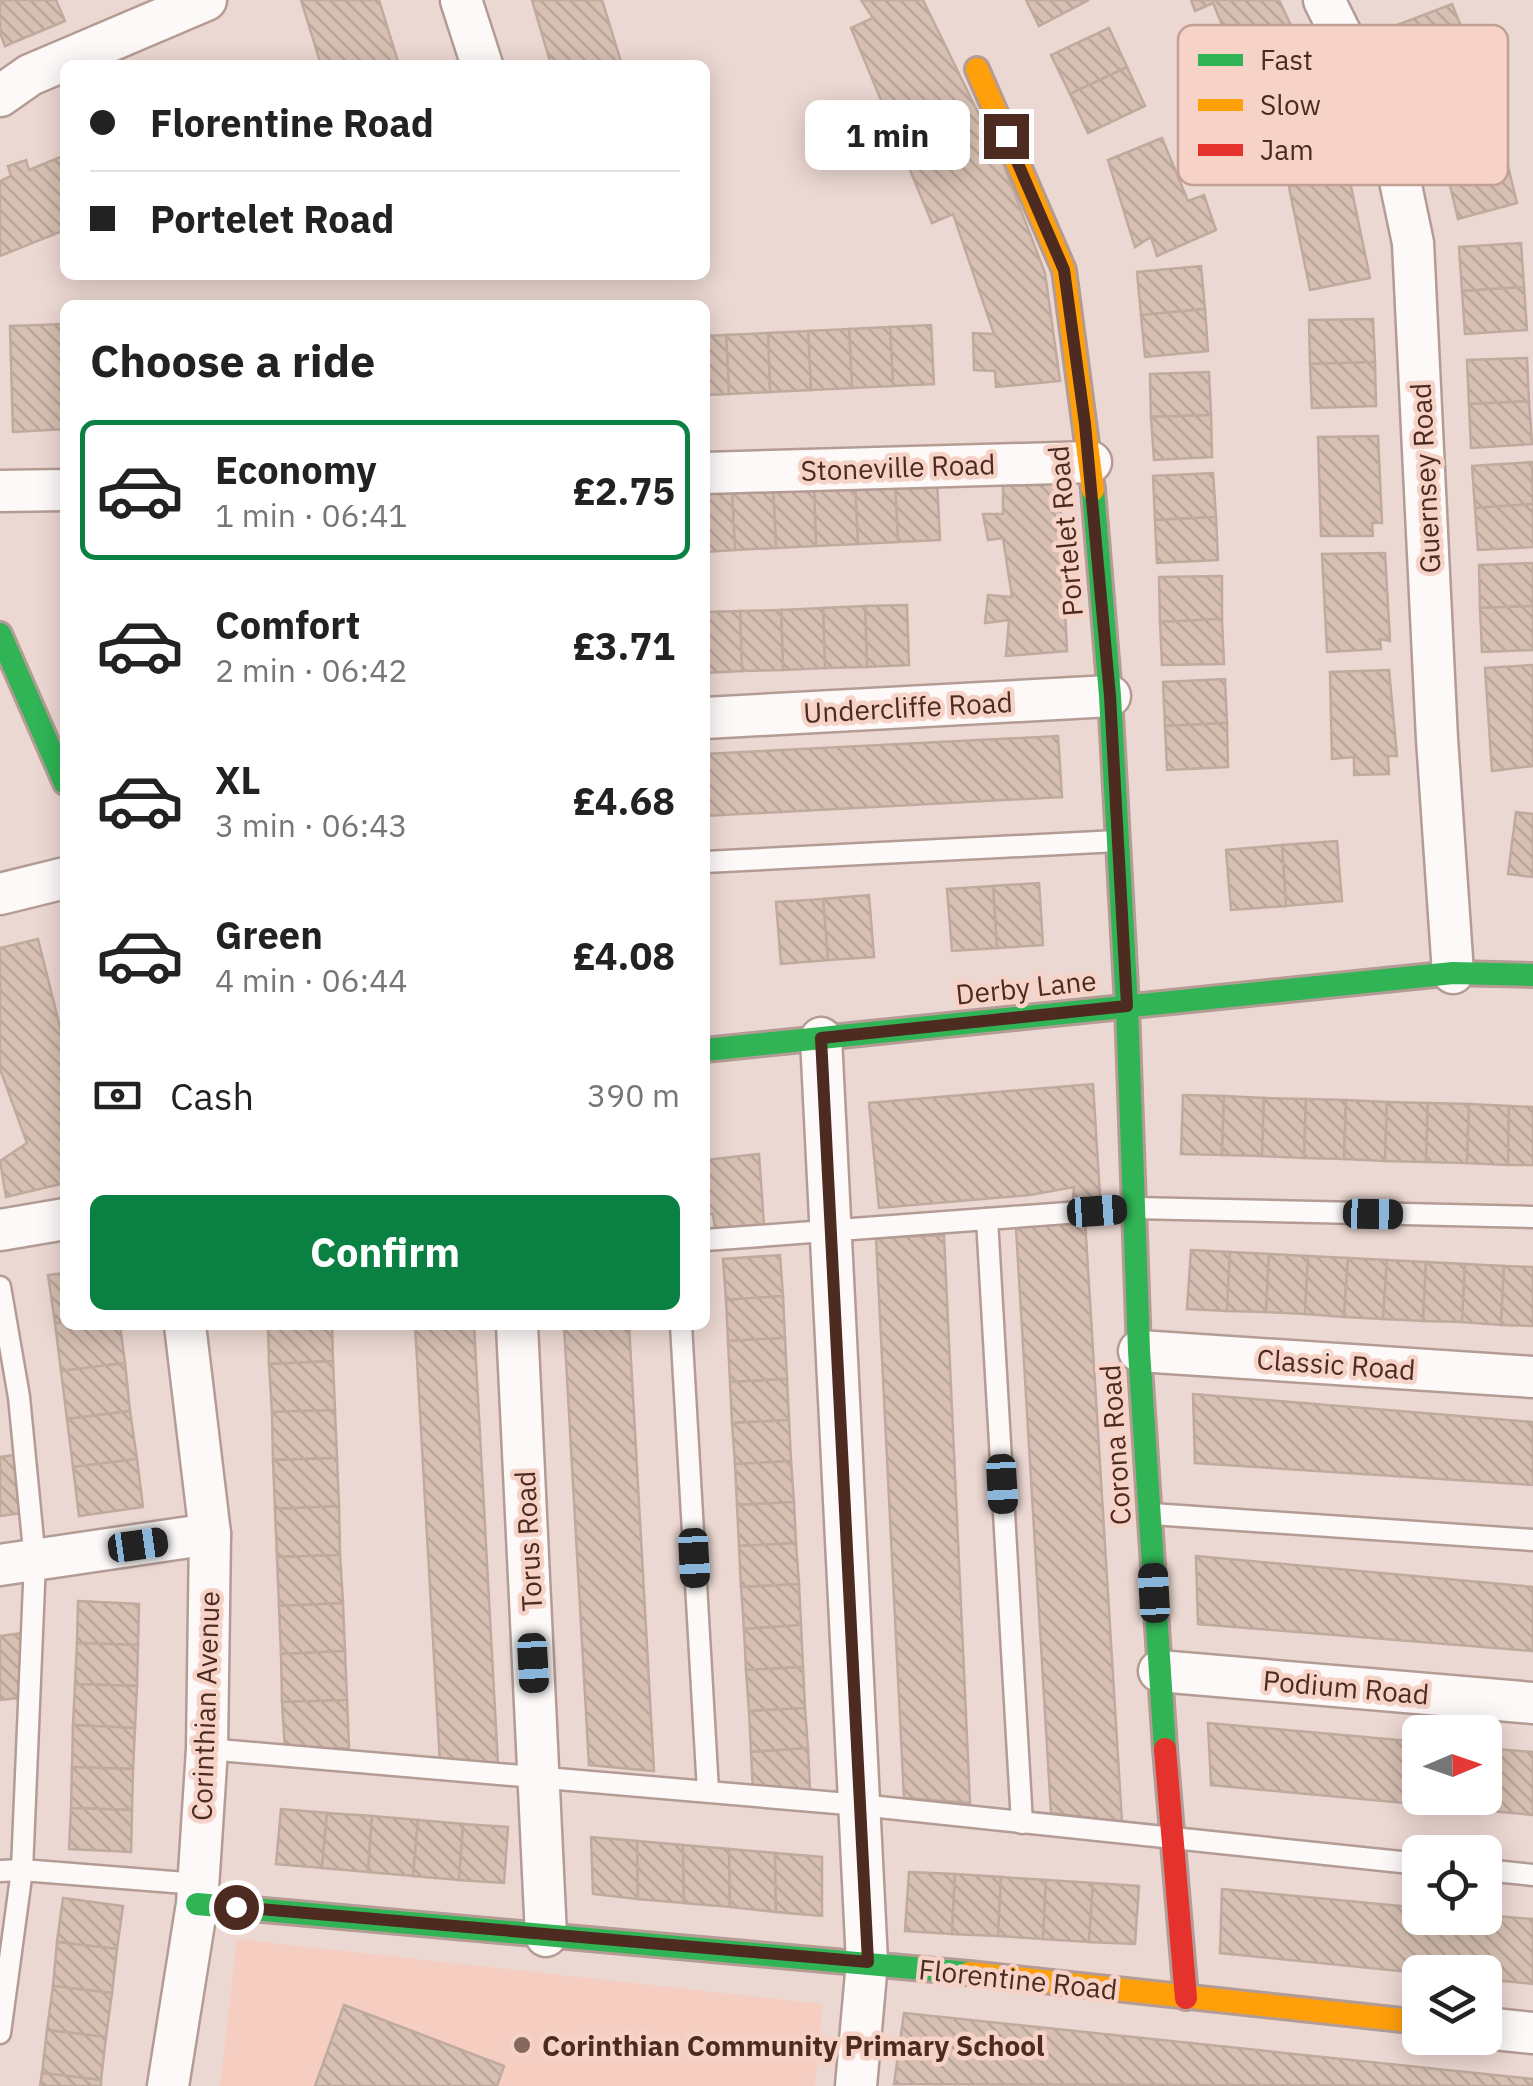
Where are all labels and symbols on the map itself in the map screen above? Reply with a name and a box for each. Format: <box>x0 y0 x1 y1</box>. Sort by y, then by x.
legend <box>1178 25 1508 185</box>
text: Fast <box>1260 41 1313 78</box>
text: Slow <box>1260 86 1321 123</box>
callout: 1 min <box>806 101 971 171</box>
route end <box>984 114 1029 159</box>
text: Jam <box>1260 131 1314 168</box>
street label: Guernsey Road <box>1402 382 1448 574</box>
street label: Portelet Road <box>1039 444 1091 618</box>
street label: Stoneville Road <box>800 445 996 489</box>
street label: Undercliffe Road <box>802 683 1014 731</box>
street label: Derby Lane <box>954 961 1098 1013</box>
car <box>1066 1194 1128 1228</box>
car <box>1343 1198 1403 1230</box>
street label: Classic Road <box>1255 1340 1417 1388</box>
street label: Corona Road <box>1091 1364 1139 1526</box>
car <box>985 1453 1019 1515</box>
street label: Torus Road <box>506 1470 550 1612</box>
car <box>106 1526 170 1564</box>
car <box>677 1527 711 1589</box>
car <box>1137 1562 1171 1624</box>
street label: Corinthian Avenue <box>182 1590 228 1822</box>
car <box>516 1632 550 1694</box>
street label: Podium Road <box>1261 1661 1431 1713</box>
north arrow <box>1402 1715 1502 1815</box>
route start <box>214 1885 259 1930</box>
street label: Florentine Road <box>917 1950 1119 2008</box>
place label: Corinthian Community Primary School <box>542 2027 1045 2064</box>
marker: Corinthian Community Primary School <box>511 2034 533 2056</box>

